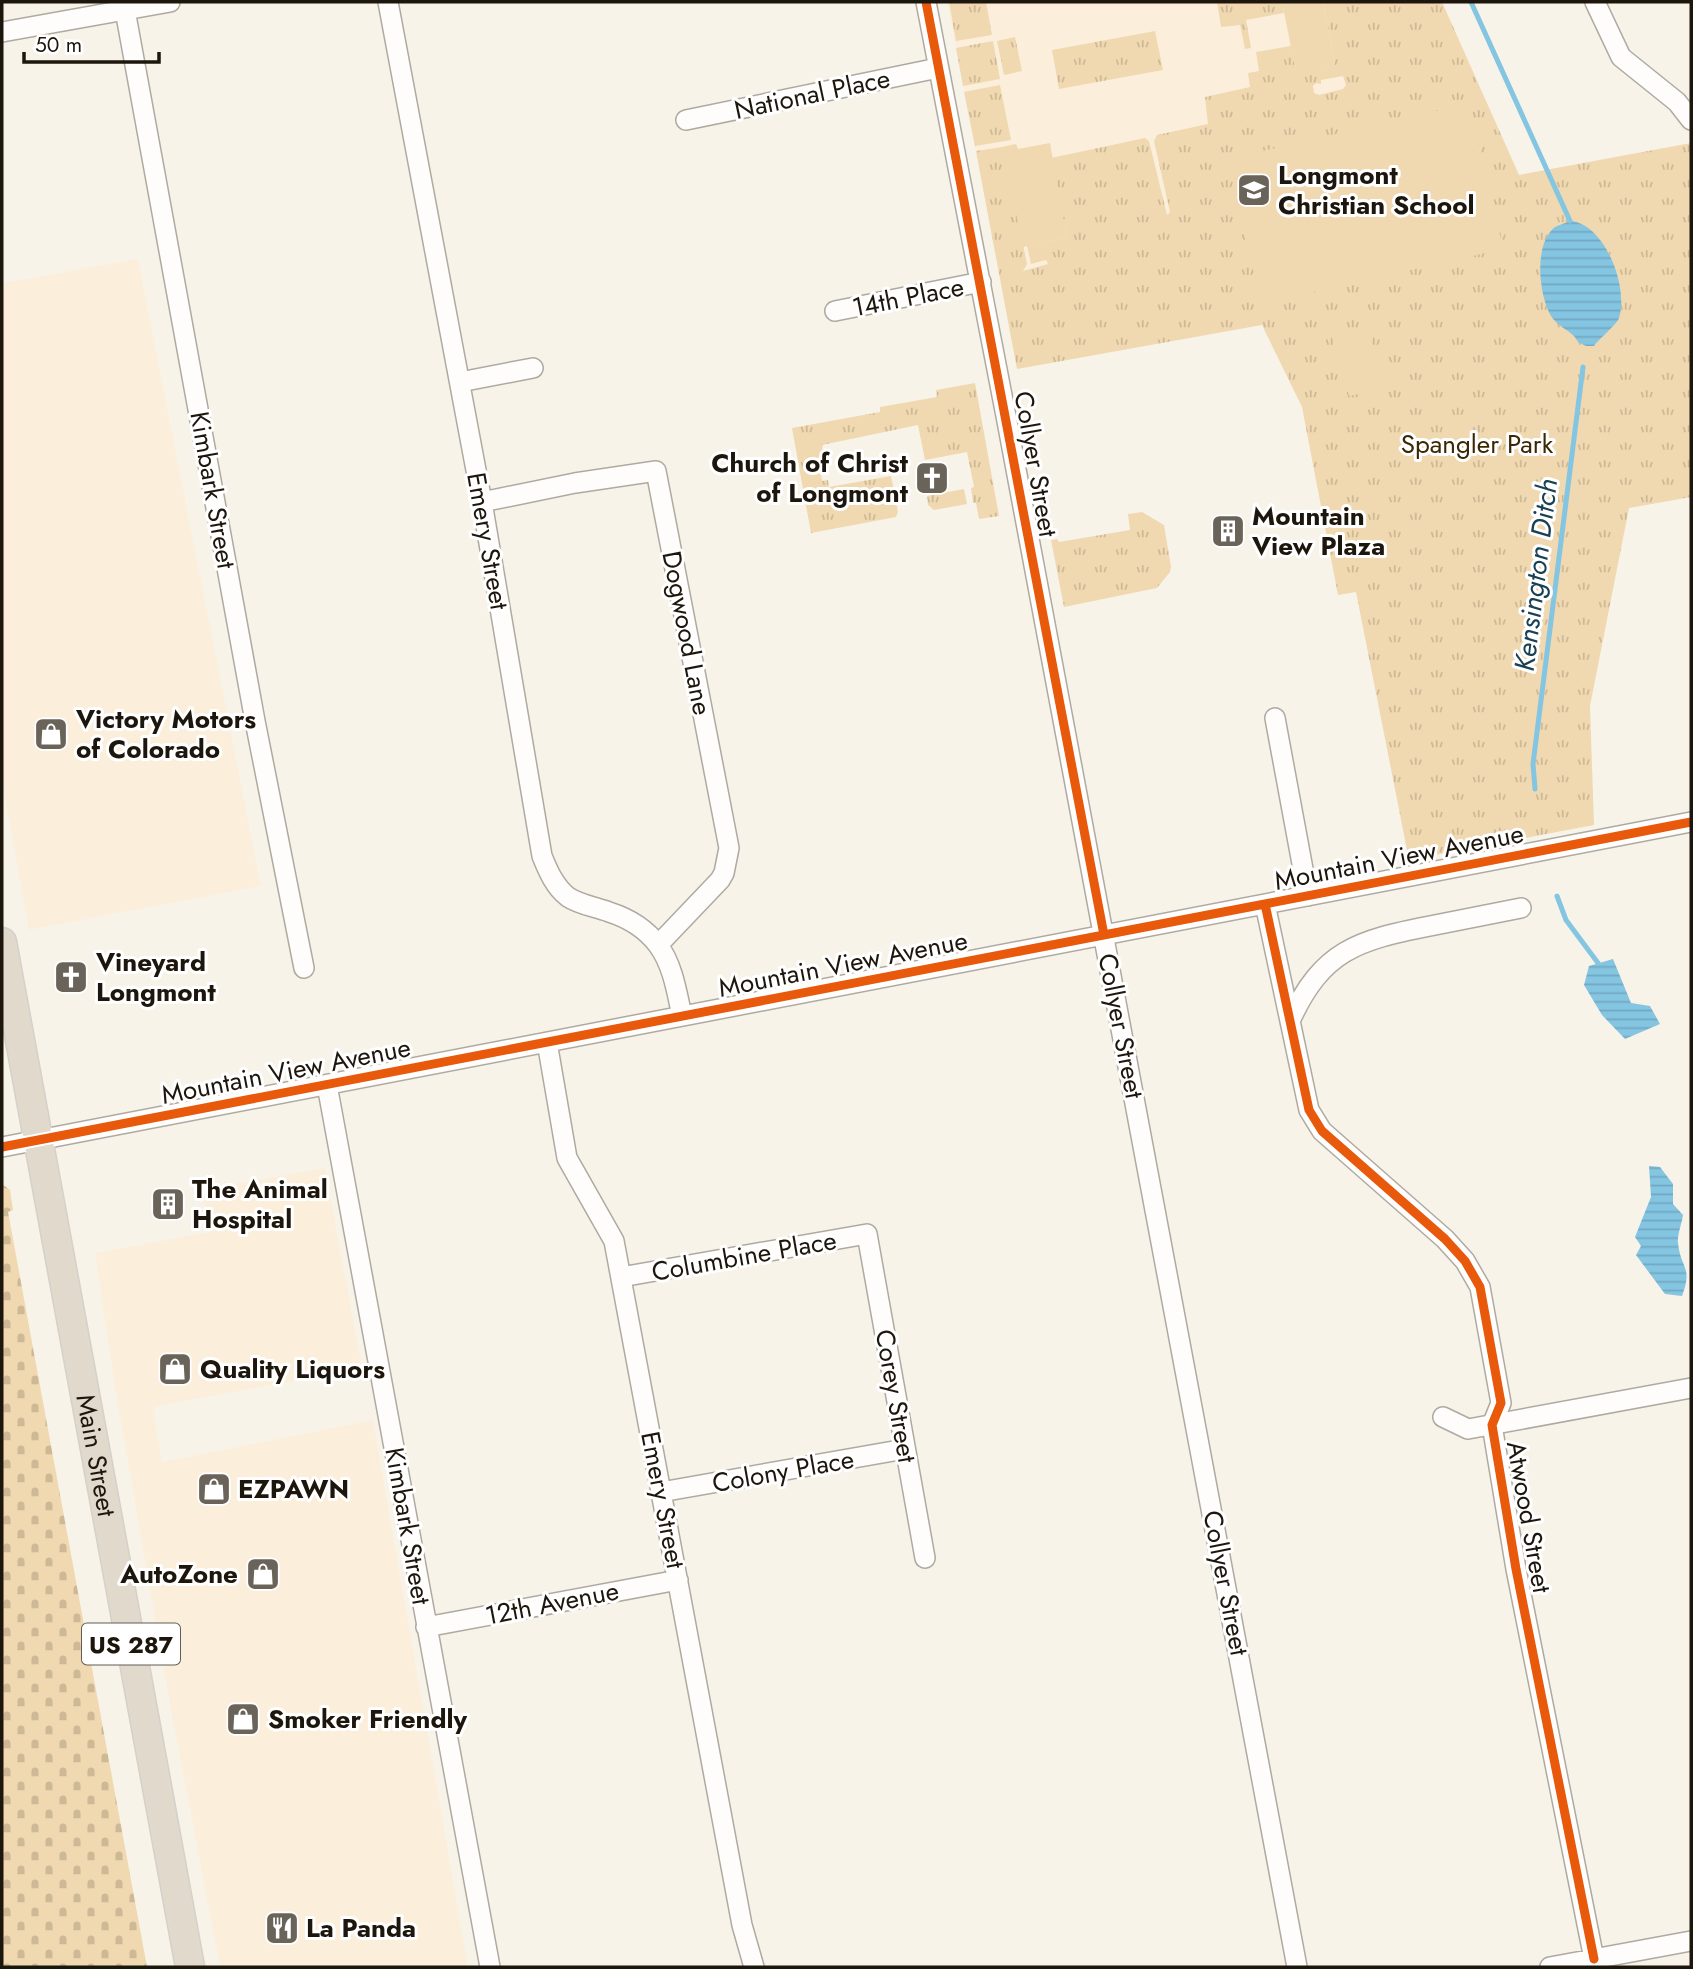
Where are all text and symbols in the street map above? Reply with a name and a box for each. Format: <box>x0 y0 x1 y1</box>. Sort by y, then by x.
scale bar <box>24 21 159 65</box>
text: 50 m <box>35 30 82 60</box>
street label: National Place <box>731 59 893 129</box>
place label: Longmont Christian School <box>1278 156 1475 224</box>
school or university icon: Longmont Christian School <box>1235 171 1273 209</box>
street label: 14th Place <box>849 268 967 326</box>
street label: Collyer Street <box>1005 388 1068 541</box>
street label: Kimbark Street <box>180 408 246 572</box>
park label: Spangler Park <box>1401 425 1554 463</box>
place label: Church of Christ of Longmont <box>711 444 909 512</box>
church icon: Church of Christ of Longmont <box>913 459 951 497</box>
street label: Emery Street <box>457 469 519 613</box>
water label: Kensington Ditch <box>1504 476 1568 674</box>
place label: Mountain View Plaza <box>1251 497 1385 565</box>
building icon: Mountain View Plaza <box>1209 512 1247 550</box>
street label: Dogwood Lane <box>652 548 722 718</box>
place label: Victory Motors of Colorado <box>75 700 256 768</box>
shop icon: Victory Motors of Colorado <box>32 715 70 753</box>
street label: Mountain View Avenue <box>1271 814 1527 900</box>
street label: Mountain View Avenue <box>715 921 971 1007</box>
place label: Vineyard Longmont <box>95 943 216 1011</box>
street label: Collyer Street <box>1088 950 1154 1103</box>
church icon: Vineyard Longmont <box>52 958 90 996</box>
street label: Mountain View Avenue <box>158 1028 414 1114</box>
place label: The Animal Hospital <box>192 1170 328 1238</box>
building icon: The Animal Hospital <box>149 1185 187 1223</box>
street label: Columbine Place <box>649 1221 839 1291</box>
street label: Corey Street <box>866 1326 927 1466</box>
shop icon: Quality Liquors <box>156 1350 194 1388</box>
place label: Quality Liquors <box>200 1350 385 1388</box>
street label: Main Street <box>66 1391 126 1521</box>
street label: Emery Street <box>631 1428 695 1573</box>
street label: Atwood Street <box>1497 1438 1561 1597</box>
street label: Colony Place <box>709 1440 857 1502</box>
street label: Kimbark Street <box>375 1444 441 1608</box>
shop icon: EZPAWN <box>195 1470 233 1508</box>
place label: EZPAWN <box>238 1470 349 1508</box>
street label: Collyer Street <box>1193 1507 1259 1660</box>
place label: AutoZone <box>119 1555 238 1593</box>
shop icon: AutoZone <box>244 1555 282 1593</box>
street label: 12th Avenue <box>482 1571 622 1635</box>
road number: US 287 <box>82 1624 180 1664</box>
shop icon: Smoker Friendly <box>224 1700 262 1738</box>
place label: Smoker Friendly <box>268 1700 468 1738</box>
restaurant icon: La Panda <box>263 1909 301 1947</box>
place label: La Panda <box>306 1909 416 1947</box>

